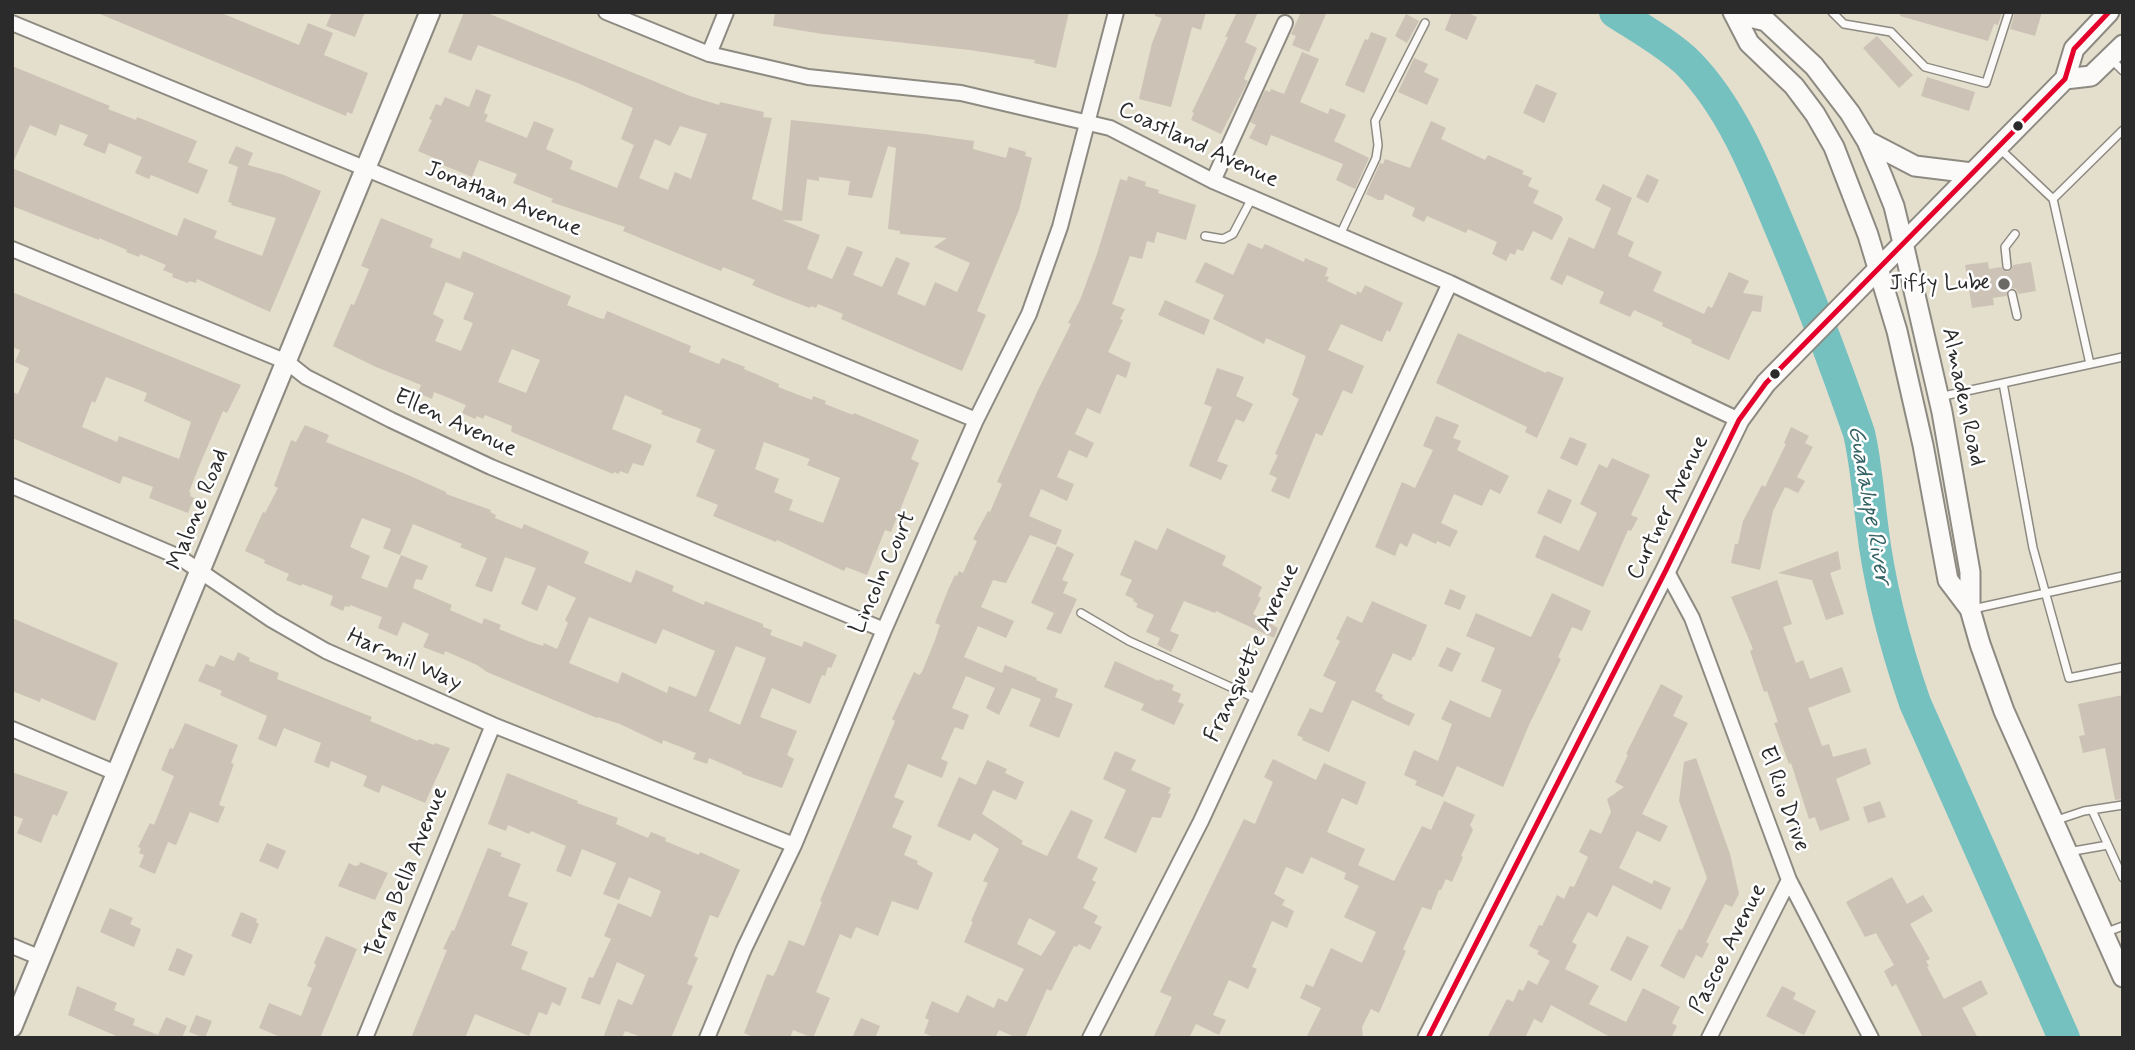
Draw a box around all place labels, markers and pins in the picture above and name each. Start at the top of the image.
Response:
unlabelled marker [2011,119,2025,133]
place label: Jiffy Lube [1889,270,1990,298]
marker: Jiffy Lube [1996,276,2012,292]
unlabelled marker [1768,367,1782,381]

